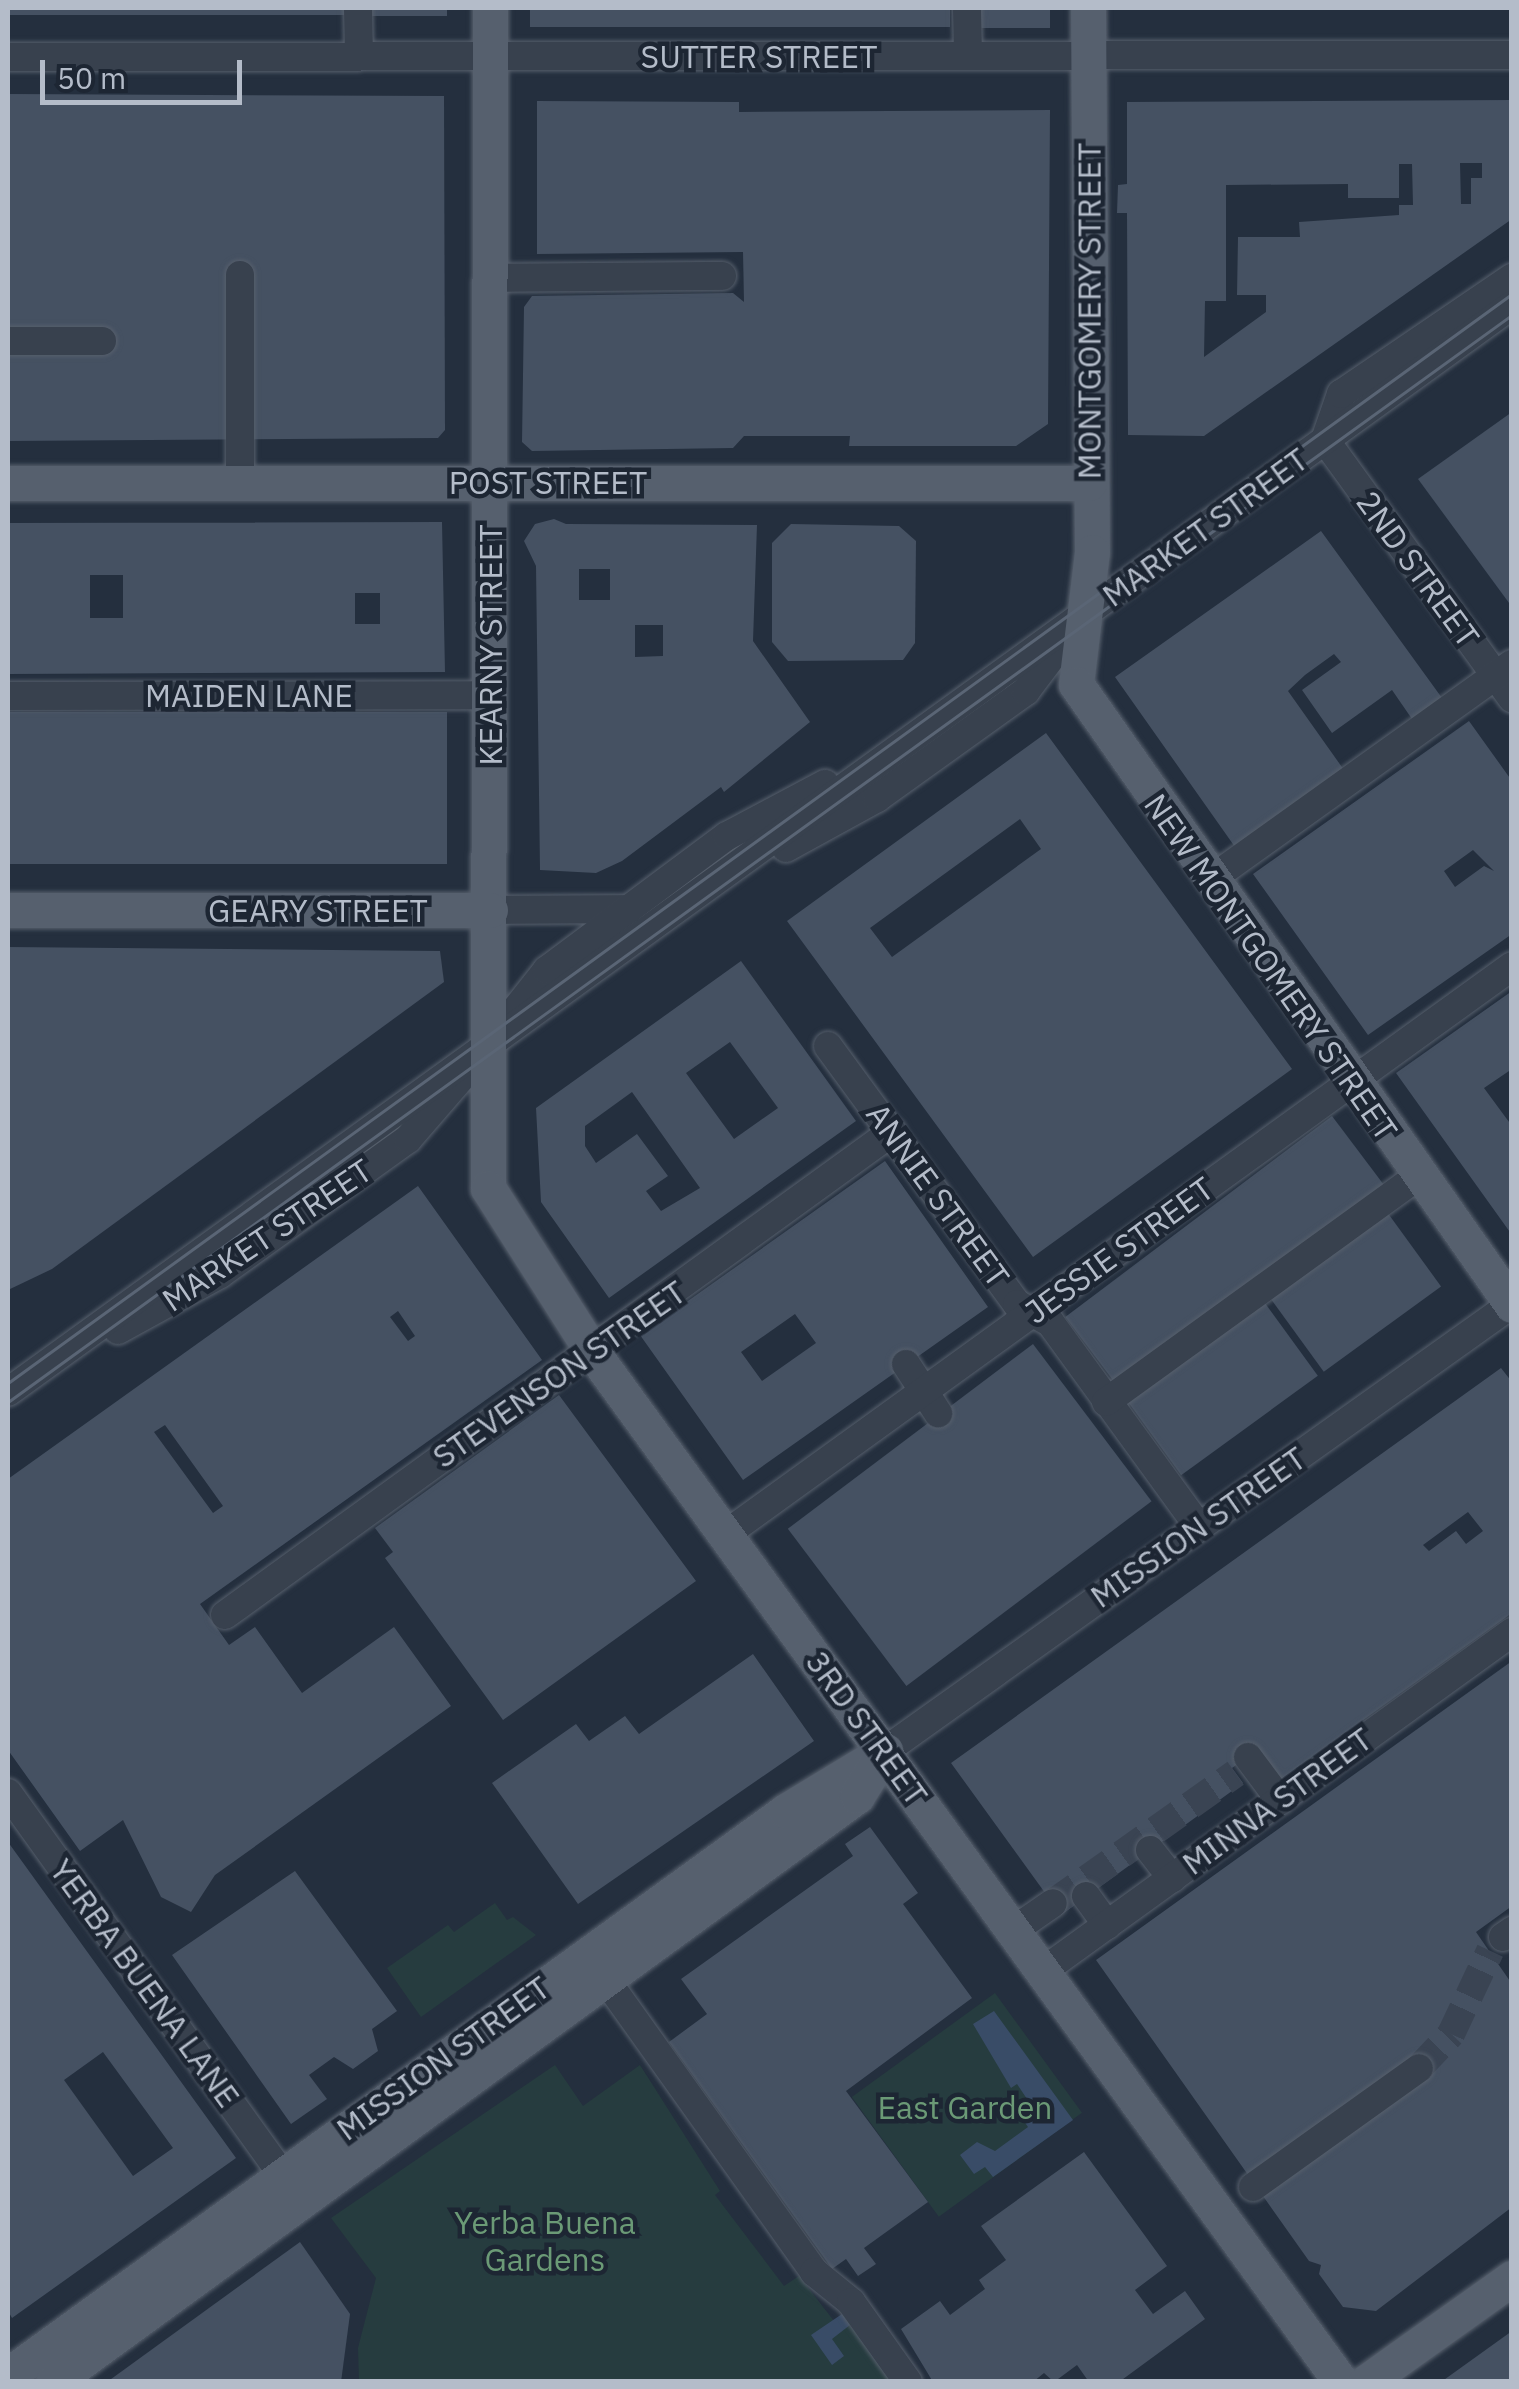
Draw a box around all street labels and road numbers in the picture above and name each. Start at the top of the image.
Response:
street label: SUTTER STREET [641,37,877,75]
street label: MONTGOMERY STREET [1070,143,1108,479]
street label: MARKET STREET [1095,440,1315,614]
street label: POST STREET [449,463,647,501]
street label: 2ND STREET [1349,484,1487,654]
street label: KEARNY STREET [471,524,509,766]
street label: MAIDEN LANE [145,676,353,714]
street label: NEW MONTGOMERY STREET [1136,786,1406,1148]
street label: GEARY STREET [208,891,428,929]
street label: ANNIE STREET [859,1096,1017,1294]
street label: MARKET STREET [155,1151,379,1319]
street label: JESSIE STREET [1017,1169,1221,1331]
street label: STEVENSON STREET [425,1272,693,1476]
street label: MISSION STREET [1083,1438,1313,1616]
street label: 3RD STREET [798,1643,936,1813]
street label: MINNA STREET [1175,1719,1379,1883]
street label: YERBA BUENA LANE [42,1852,248,2114]
street label: MISSION STREET [329,1968,557,2148]

